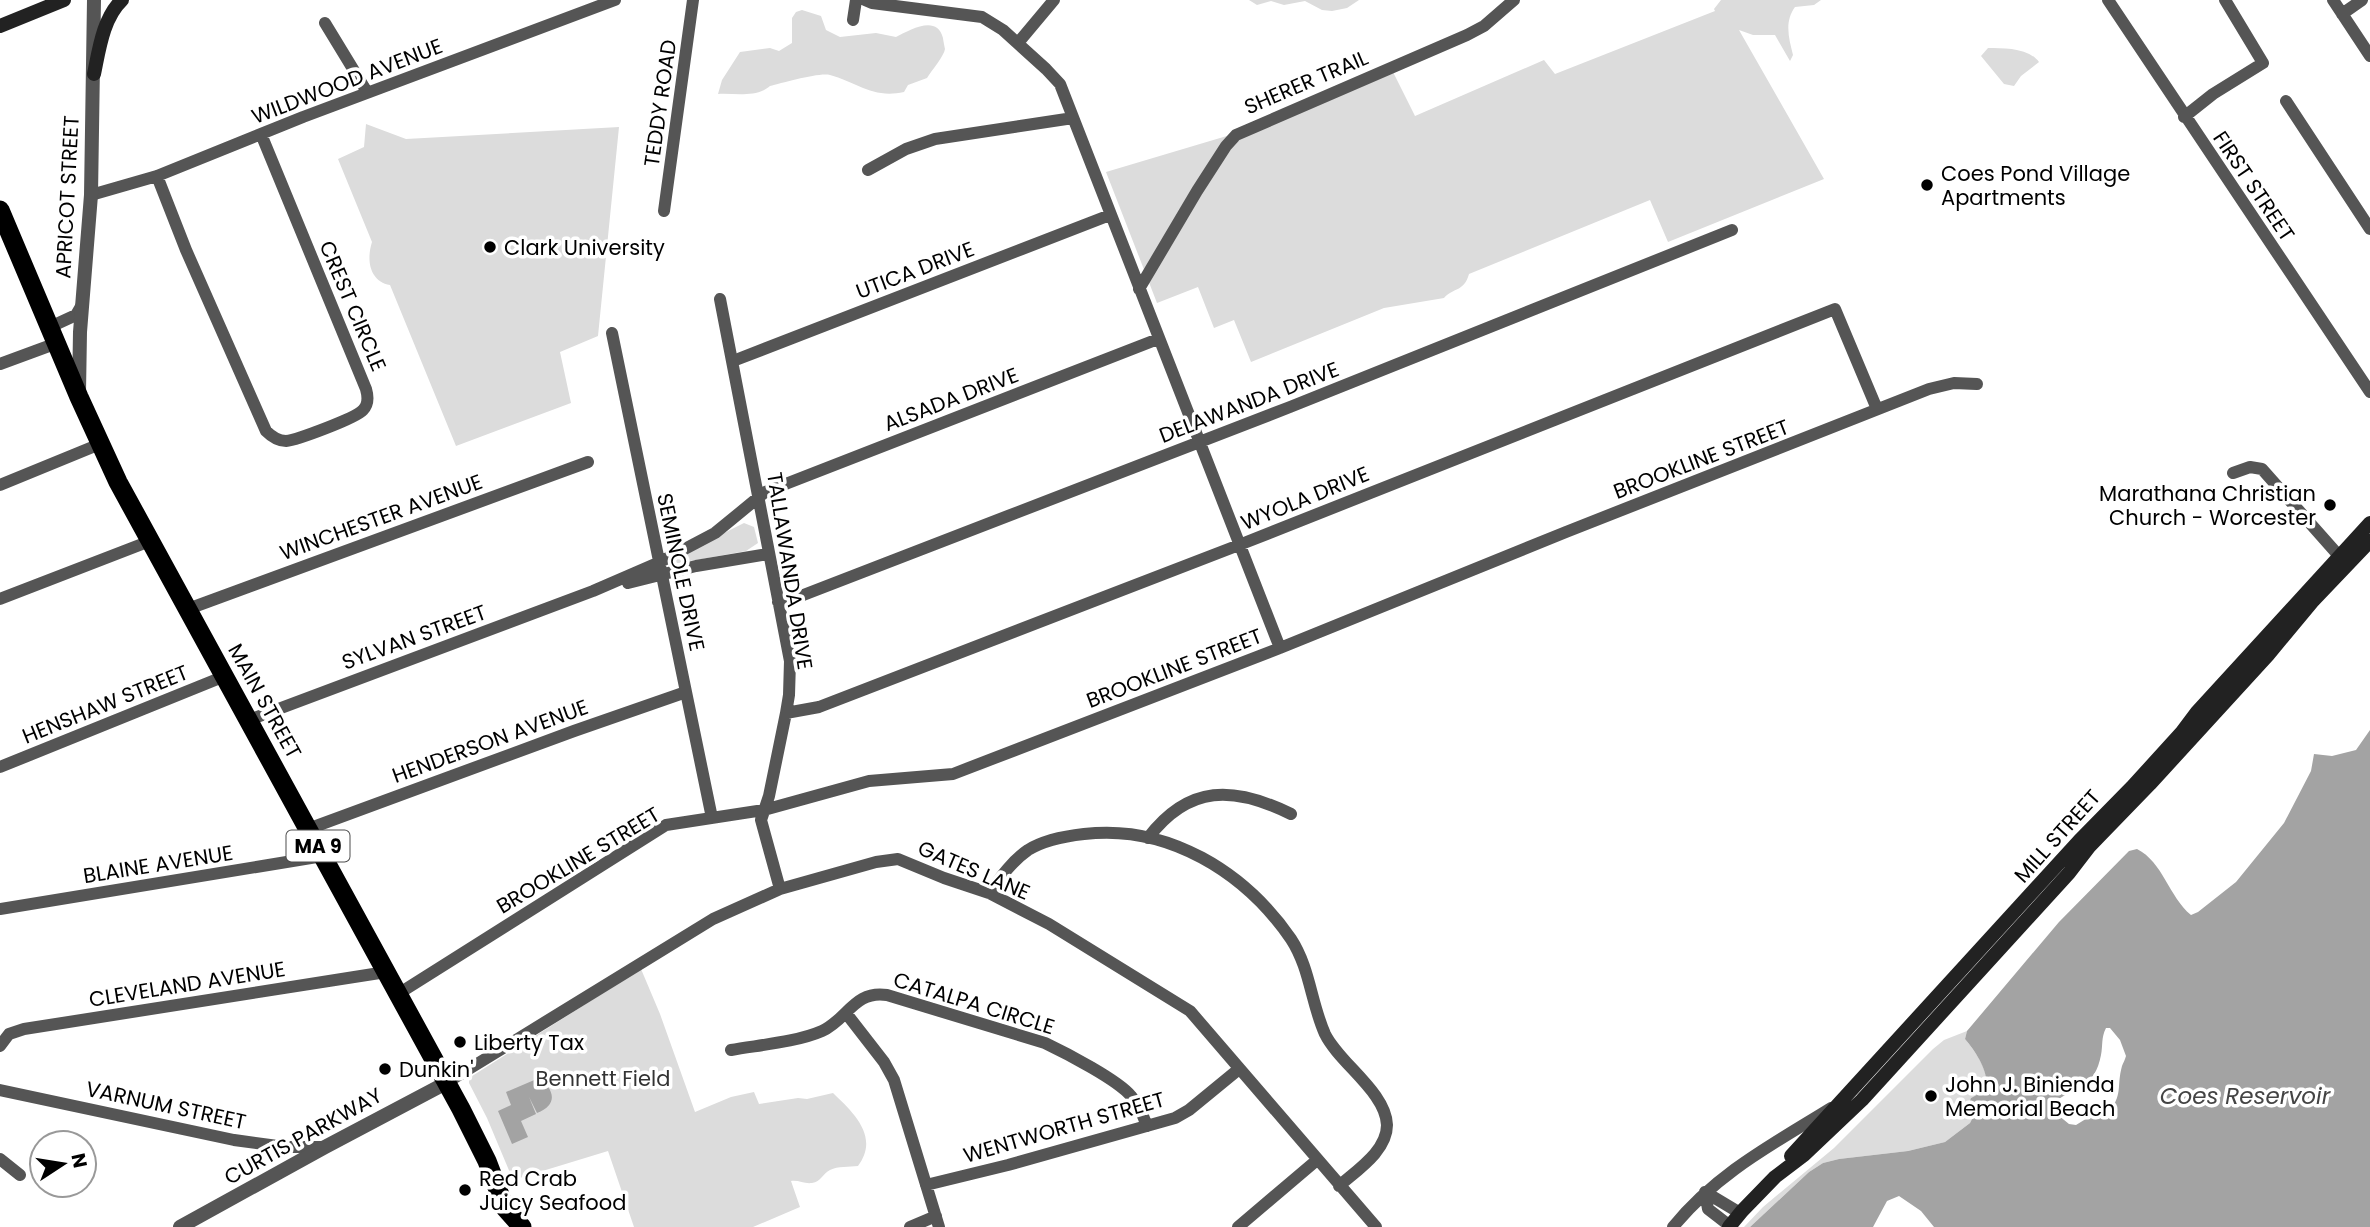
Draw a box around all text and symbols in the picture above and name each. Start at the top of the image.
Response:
street label: WILDWOOD AVENUE [247,31,447,131]
street label: TEDDY ROAD [637,38,683,168]
street label: SHERER TRAIL [1240,43,1372,121]
street label: APRICOT STREET [48,115,86,279]
street label: FIRST STREET [2206,125,2302,247]
place label: Coes Pond Village Apartments [1941,159,2130,212]
marker: Coes Pond Village Apartments [1919,177,1935,193]
place label: Clark University [504,233,665,262]
street label: UTICA DRIVE [852,234,978,306]
street label: CREST CIRCLE [312,236,394,376]
marker: Clark University [482,239,498,255]
street label: DELAWANDA DRIVE [1155,354,1343,450]
street label: ALSADA DRIVE [879,360,1023,438]
street label: BROOKLINE STREET [1609,412,1793,506]
street label: WYOLA DRIVE [1237,459,1373,537]
street label: WINCHESTER AVENUE [276,467,486,567]
street label: TALLAWANDA DRIVE [760,470,820,672]
place label: Marathana Christian Church - Worcester [2099,479,2316,532]
street label: SEMINOLE DRIVE [650,490,712,654]
marker: Marathana Christian Church - Worcester [2322,497,2338,513]
street label: SYLVAN STREET [338,597,490,677]
street label: BROOKLINE STREET [1082,621,1266,715]
street label: MAIN STREET [221,638,309,764]
street label: HENSHAW STREET [18,657,192,751]
street label: HENDERSON AVENUE [388,692,592,790]
street label: MILL STREET [2007,783,2107,889]
street label: BROOKLINE STREET [491,800,665,920]
road number: MA 9 [286,831,350,862]
street label: GATES LANE [913,833,1035,907]
street label: BLAINE AVENUE [81,838,235,890]
street label: CLEVELAND AVENUE [87,954,287,1014]
street label: CATALPA CIRCLE [890,965,1058,1041]
place label: Liberty Tax [474,1028,584,1057]
marker: Liberty Tax [452,1034,468,1050]
place label: Dunkin' [399,1055,474,1084]
marker: Dunkin' [377,1061,393,1077]
park label: Bennett Field [536,1064,670,1093]
place label: John J. Binienda Memorial Beach [1945,1070,2115,1123]
street label: VARNUM STREET [83,1074,249,1136]
water label: Coes Reservoir [2160,1080,2332,1112]
street label: CURTIS PARKWAY [219,1081,387,1191]
street label: WENTWORTH STREET [960,1084,1168,1170]
marker: John J. Binienda Memorial Beach [1923,1088,1939,1104]
north arrow [28,1129,98,1199]
text: N [64,1151,94,1170]
place label: Red Crab Juicy Seafood [479,1164,626,1217]
marker: Red Crab Juicy Seafood [457,1182,473,1198]

